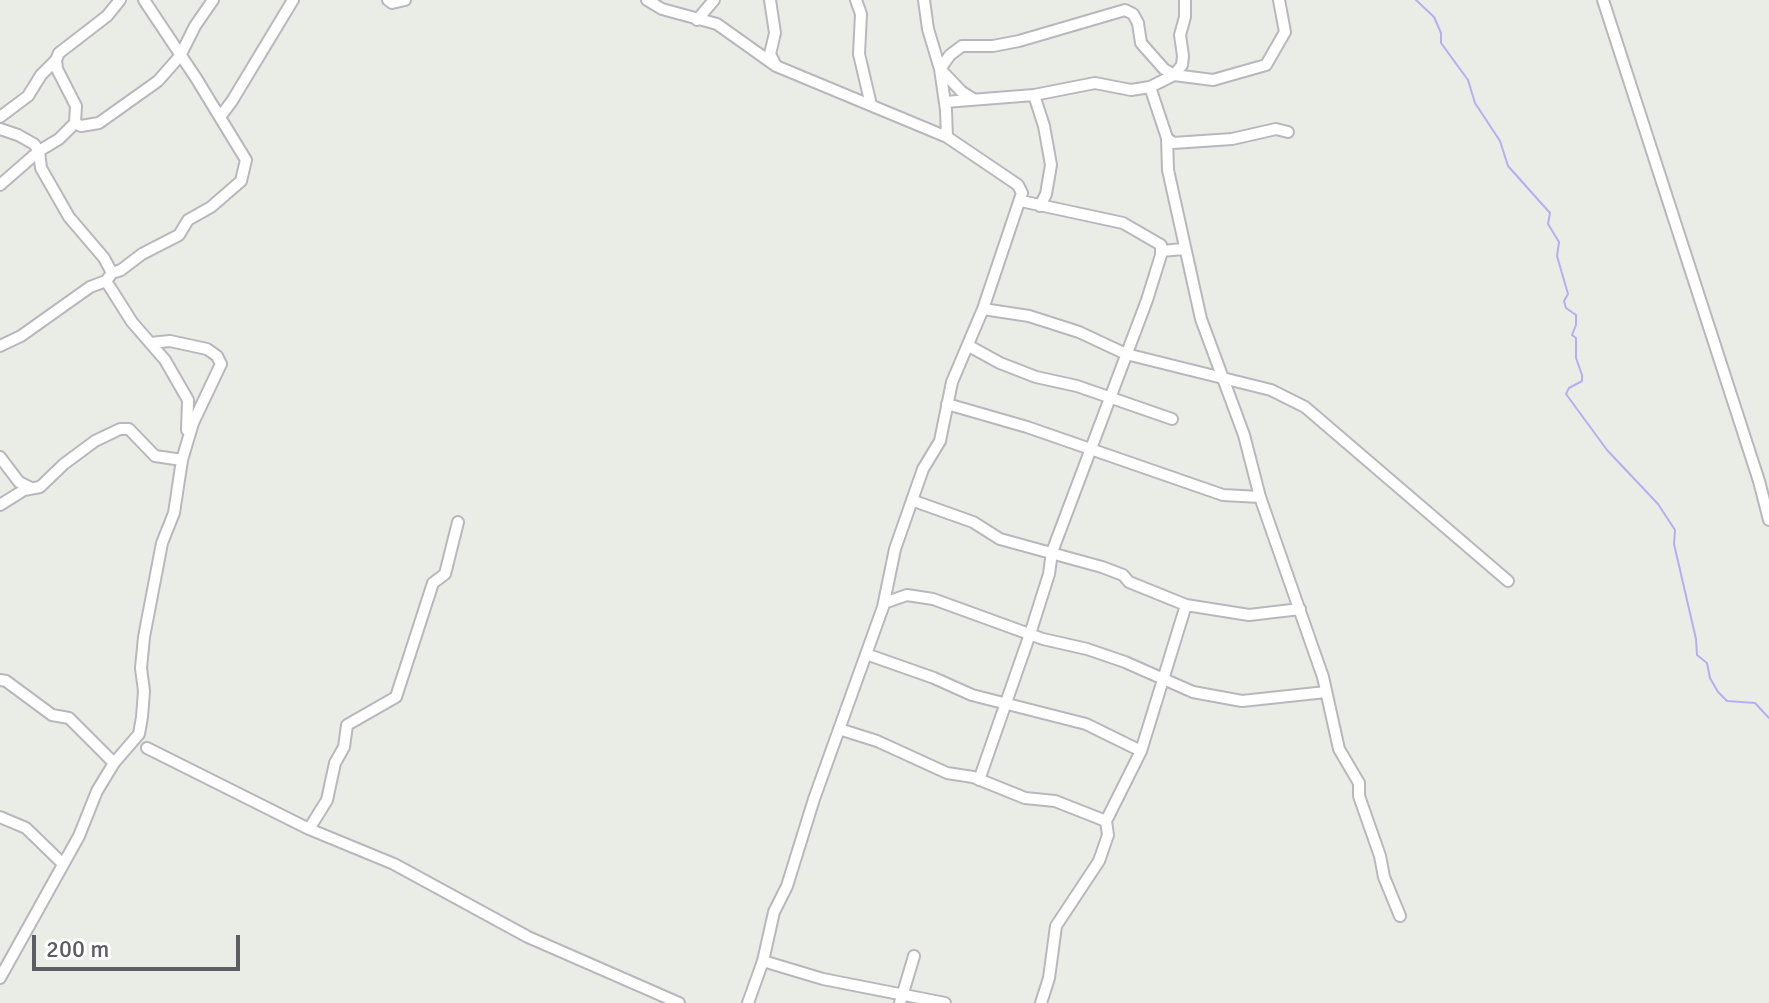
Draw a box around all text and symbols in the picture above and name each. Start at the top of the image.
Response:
scale bar [36,919,244,969]
text: 200 m [46,934,109,964]

